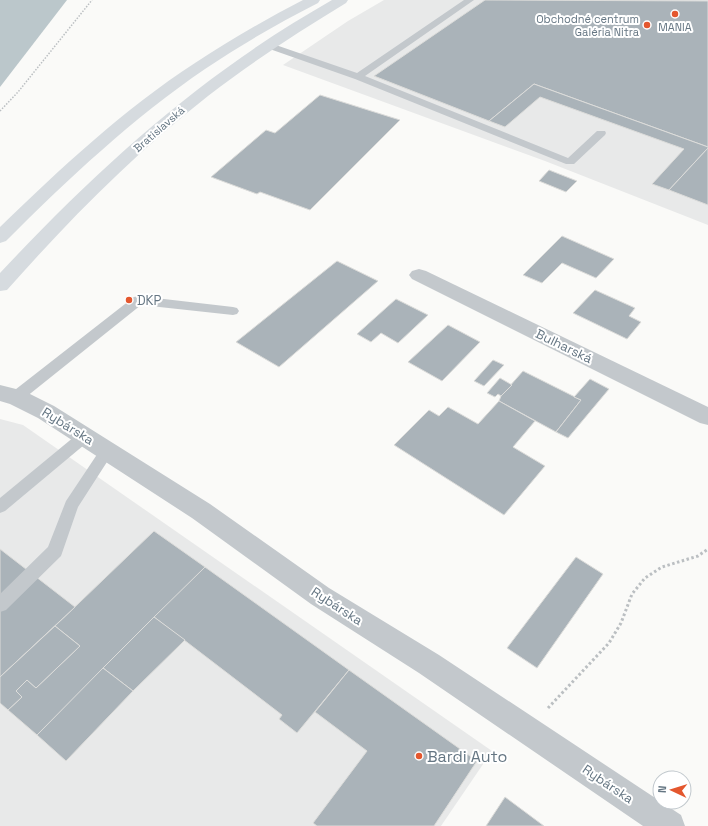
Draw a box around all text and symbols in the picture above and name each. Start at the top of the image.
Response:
marker: MANIA [670,9,680,19]
place label: Obchodné centrum Galéria Nitra [536,12,640,39]
marker: Obchodné centrum Galéria Nitra [642,20,652,30]
place label: MANIA [658,20,692,34]
street label: Bratislavská [131,103,188,155]
place label: DKP [137,292,162,309]
marker: DKP [124,295,134,305]
street label: Bulharská [533,325,596,367]
street label: Rybárska [39,403,98,449]
street label: Rybárska [308,583,366,629]
place label: Bardi Auto [427,746,507,767]
marker: Bardi Auto [414,751,424,761]
street label: Rybárska [579,761,637,808]
north arrow [652,770,692,810]
text: N [655,785,669,793]

